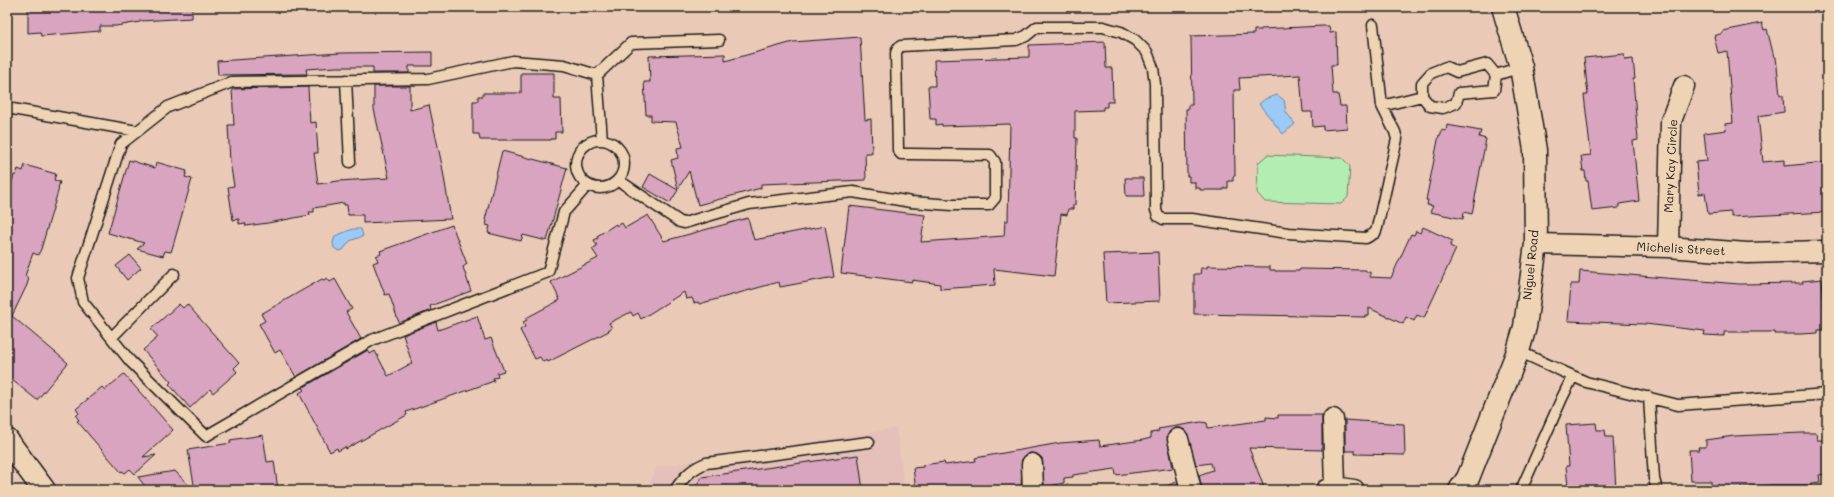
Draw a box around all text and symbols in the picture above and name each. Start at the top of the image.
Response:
street label: Mary Kay Circle [1660,119,1680,213]
street label: Niguel Road [1518,229,1542,301]
street label: Michelis Street [1636,238,1726,258]

